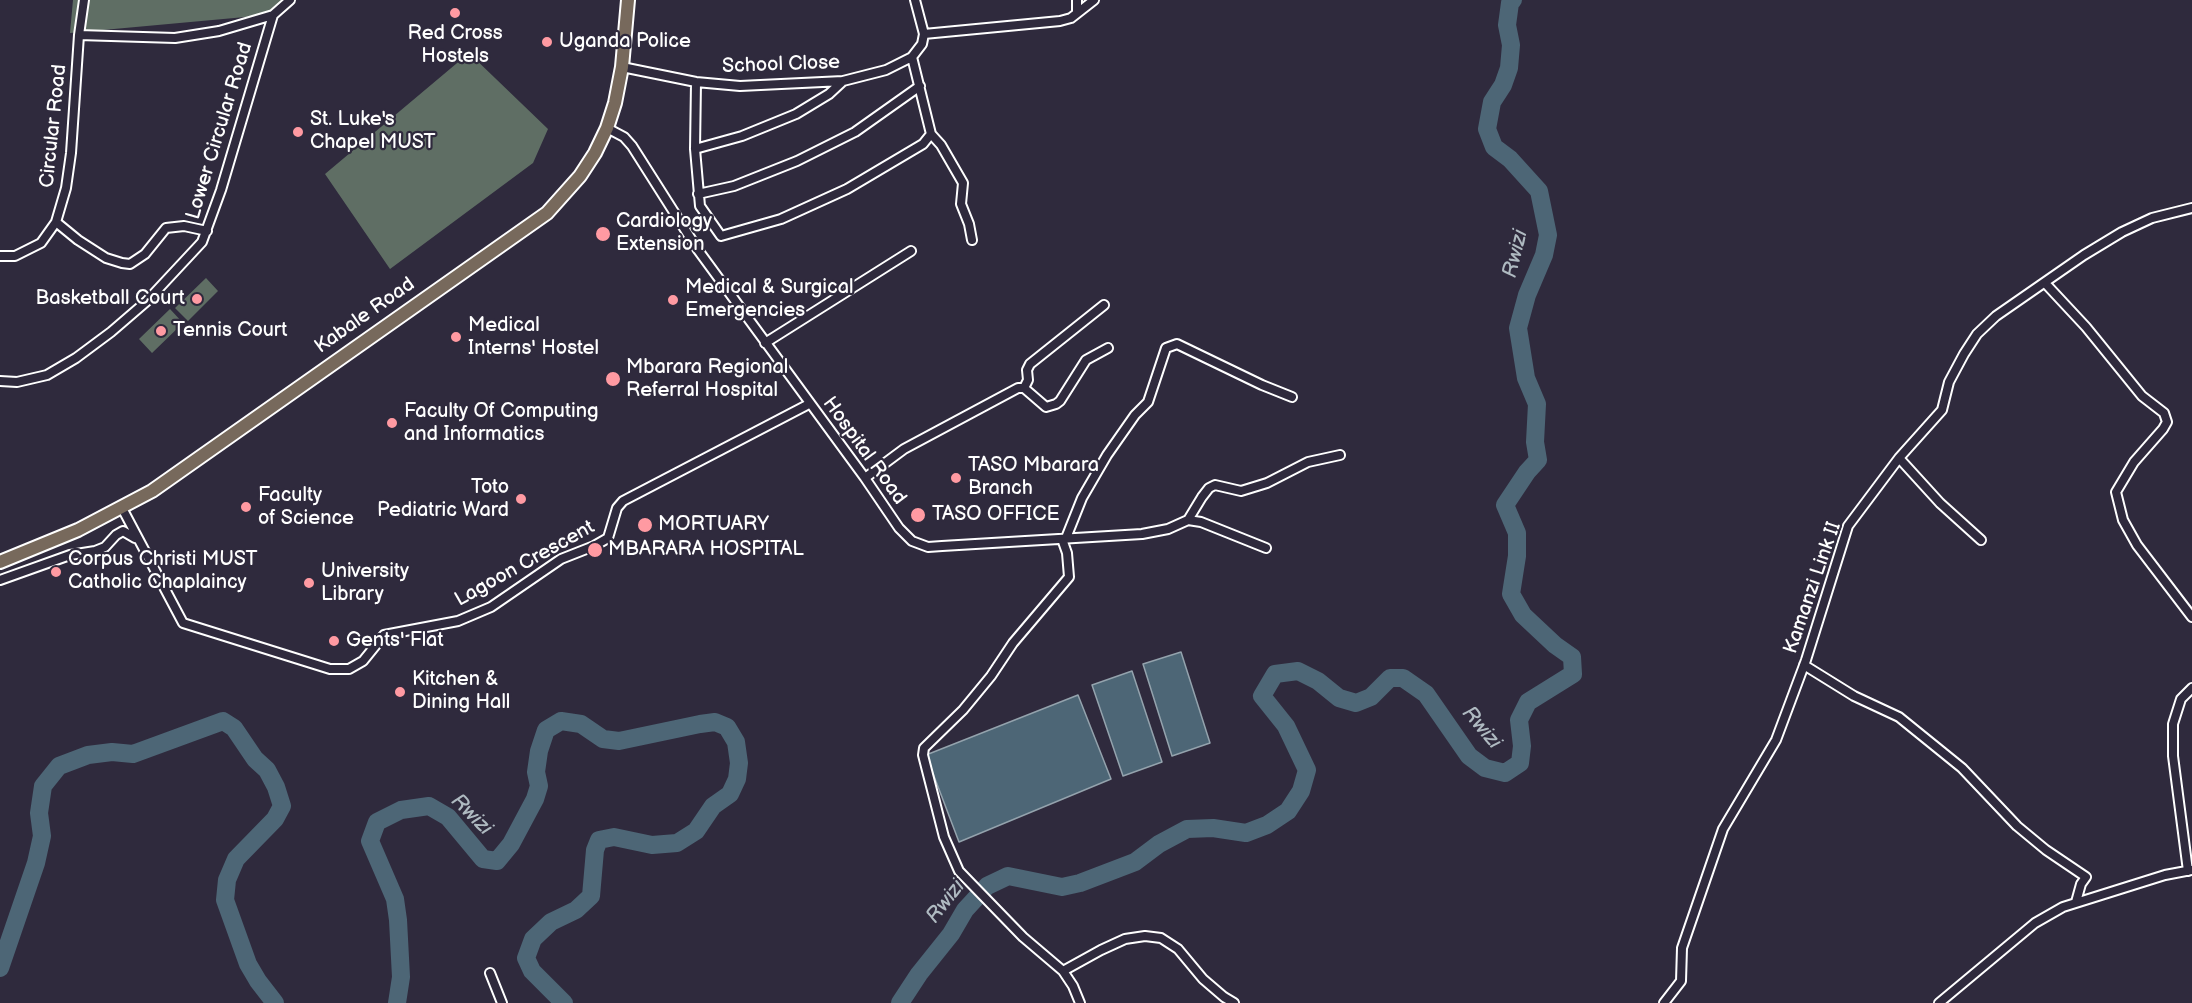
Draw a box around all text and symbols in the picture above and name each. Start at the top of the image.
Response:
marker: Red Cross Hostels [448,6,462,20]
place label: Red Cross Hostels [407,22,503,69]
place label: Uganda Police [559,30,691,54]
marker: Uganda Police [540,35,554,49]
street label: Lower Circular Road [182,40,258,222]
street label: School Close [722,51,840,79]
street label: Circular Road [36,63,72,189]
place label: St. Luke's Chapel MUST [310,108,436,155]
marker: St. Luke's Chapel MUST [291,125,305,139]
place label: Cardiology Extension [616,210,712,257]
marker: Cardiology Extension [594,225,612,243]
water label: Rwizi [1498,228,1534,280]
street label: Kabale Road [310,273,420,359]
place label: Medical & Surgical Emergencies [685,276,853,323]
place label: Basketball Court [36,287,185,311]
marker: Basketball Court [190,292,204,306]
marker: Medical & Surgical Emergencies [666,293,680,307]
place label: Medical Interns' Hostel [468,314,599,361]
place label: Tennis Court [173,319,287,343]
marker: Tennis Court [154,324,168,338]
marker: Medical Interns' Hostel [449,330,463,344]
place label: Mbarara Regional Referral Hospital [626,356,788,403]
marker: Mbarara Regional Referral Hospital [604,370,622,388]
street label: Hospital Road [817,392,911,510]
place label: Faculty Of Computing and Informatics [404,400,599,447]
marker: Faculty Of Computing and Informatics [385,416,399,430]
place label: TASO Mbarara Branch [968,454,1099,501]
marker: TASO Mbarara Branch [949,471,963,485]
place label: Toto Pediatric Ward [377,476,509,523]
place label: Faculty of Science [258,484,354,531]
marker: Toto Pediatric Ward [514,492,528,506]
marker: Faculty of Science [239,500,253,514]
place label: TASO OFFICE [932,503,1060,527]
marker: TASO OFFICE [909,506,927,524]
place label: MORTUARY [658,513,769,537]
street label: Lagoon Crescent [451,516,599,612]
marker: MORTUARY [636,516,654,534]
street label: Kamanzi Link II [1779,519,1847,657]
place label: MBARARA HOSPITAL [608,538,804,562]
marker: MBARARA HOSPITAL [586,541,604,559]
place label: Corpus Christi MUST Catholic Chaplaincy [68,548,258,595]
place label: University Library [321,560,409,607]
marker: Corpus Christi MUST Catholic Chaplaincy [49,565,63,579]
marker: University Library [302,576,316,590]
place label: Gents' Flat [346,629,444,653]
marker: Gents' Flat [327,634,341,648]
place label: Kitchen & Dining Hall [412,668,510,715]
marker: Kitchen & Dining Hall [393,685,407,699]
water label: Rwizi [1456,701,1506,755]
water label: Rwizi [445,789,497,841]
water label: Rwizi [921,875,971,929]

